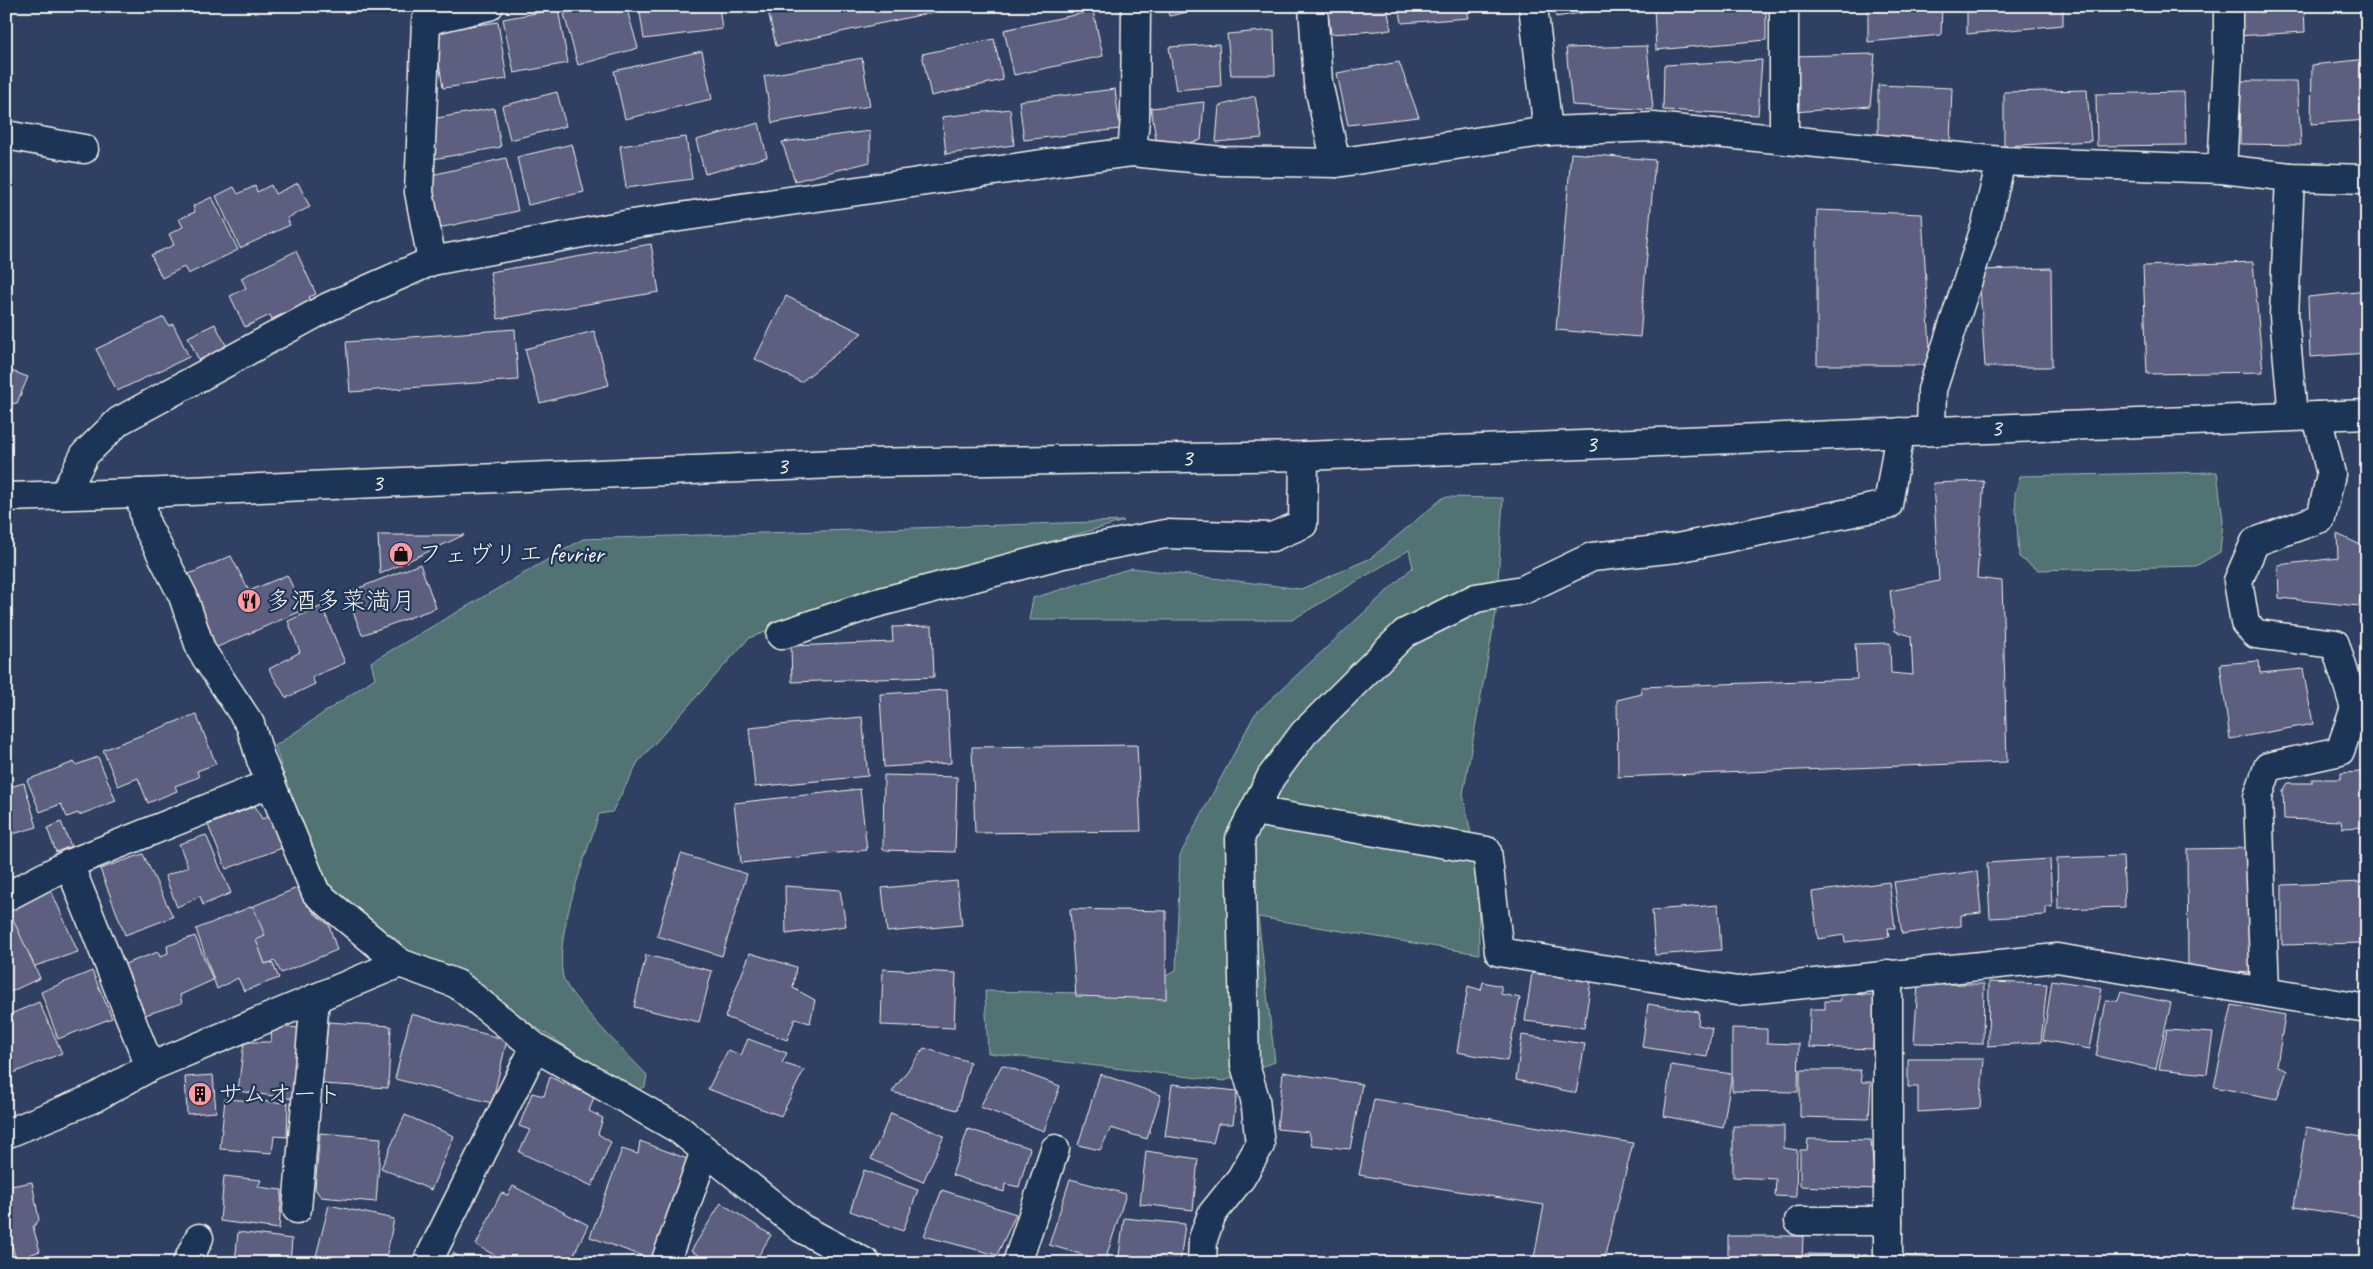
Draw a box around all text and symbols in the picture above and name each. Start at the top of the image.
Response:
street label: 3 [1990,412,2004,444]
street label: 3 [1585,428,1599,460]
street label: 3 [1181,442,1195,474]
street label: 3 [776,450,790,482]
street label: 3 [371,467,385,499]
place label: フェヴリエ fevrier [418,538,607,570]
shop icon: フェヴリエ fevrier [388,541,414,567]
place label: 多酒多菜満月 [266,585,416,617]
restaurant icon: 多酒多菜満月 [236,588,262,614]
place label: サムオート [218,1078,342,1110]
building icon: サムオート [187,1081,213,1107]

